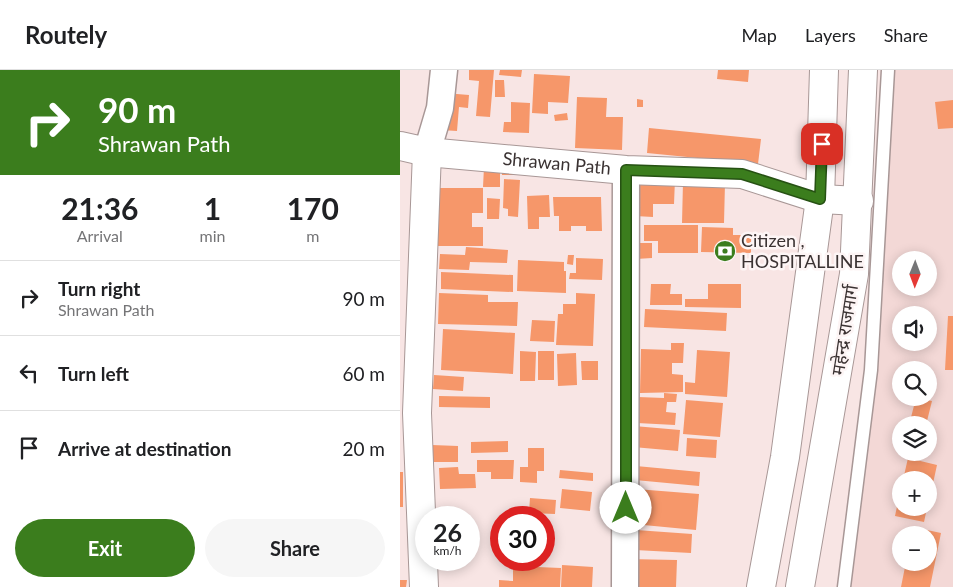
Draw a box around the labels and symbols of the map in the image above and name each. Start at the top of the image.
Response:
pin [801,123,843,165]
street label: Shrawan Path [502,147,612,179]
place label: Citizen , HOSPITALLINE [741,229,864,272]
bank icon: Citizen , HOSPITALLINE [713,239,737,263]
north arrow [892,251,938,296]
street label: महेन्द्र राजमार्ग [826,282,862,377]
position arrow [599,481,651,533]
speed limit sign: 30 [490,506,555,571]

